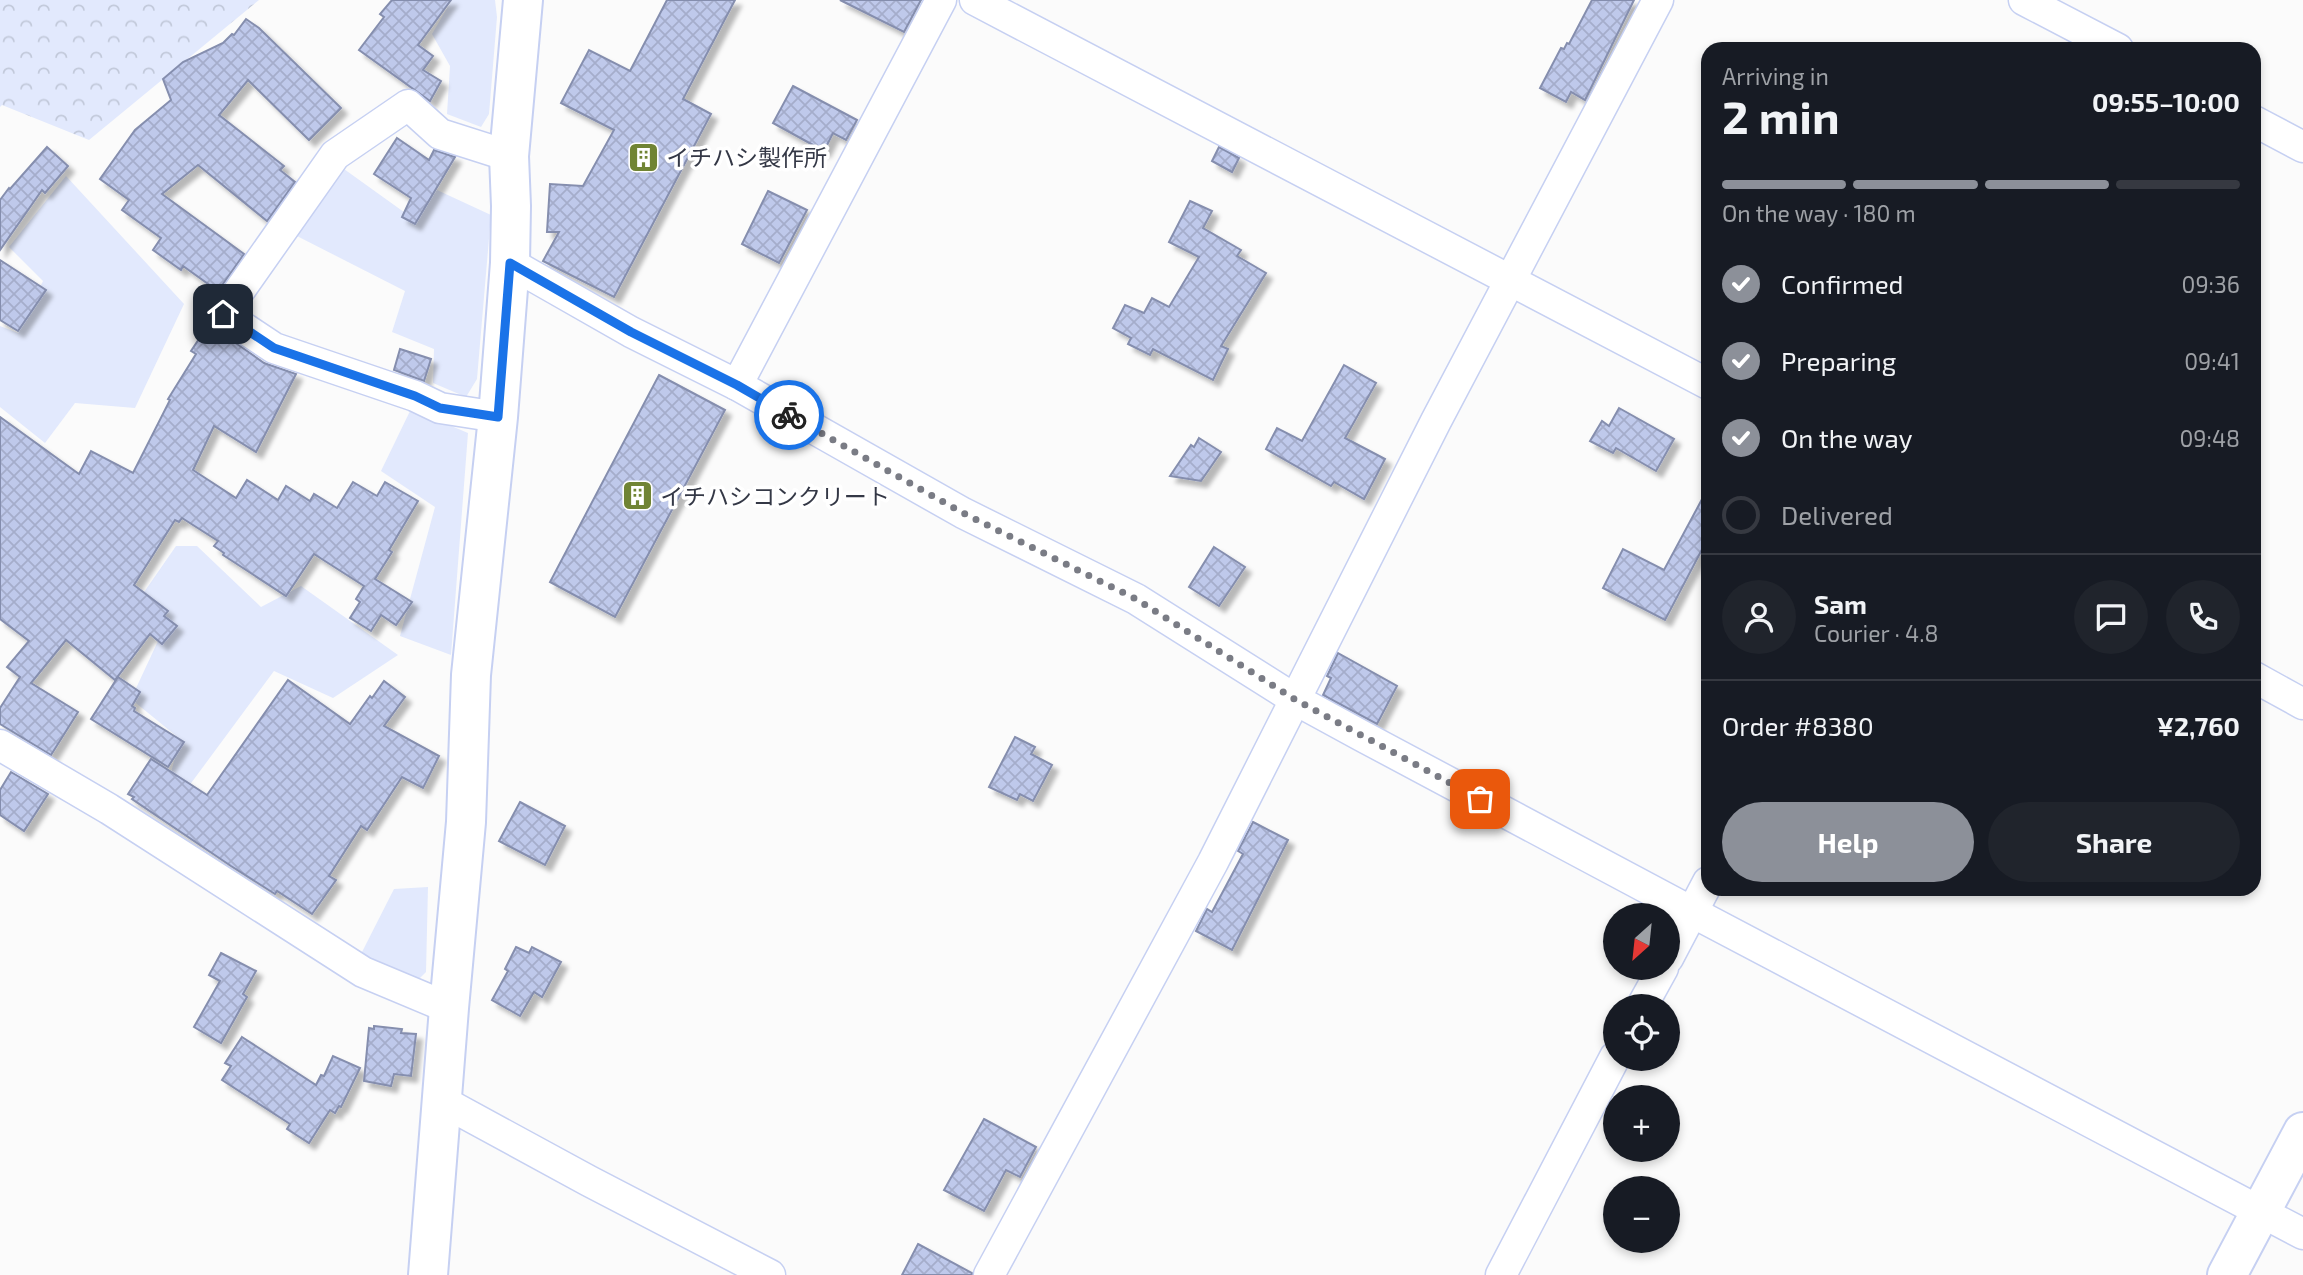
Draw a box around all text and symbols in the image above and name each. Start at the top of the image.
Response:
text: Arriving in [1722,62,1829,90]
text: 09:55–10:00 [2092,86,2240,117]
text: 2 min [1722,88,1840,143]
building icon: イチハシ製作所 [626,140,660,174]
place label: イチハシ製作所 [666,143,827,171]
text: On the way · 180 m [1722,199,1916,227]
icon: check [1722,265,1760,303]
text: Confirmed [1781,268,1904,299]
text: 09:36 [2182,270,2240,298]
pin [193,284,253,344]
icon: home [204,295,242,333]
icon: check [1722,342,1760,380]
text: Preparing [1781,345,1896,376]
text: 09:41 [2184,347,2240,375]
courier [754,380,824,450]
icon: bike [770,396,808,434]
icon: check [1722,419,1760,457]
text: On the way [1781,422,1912,453]
text: 09:48 [2179,424,2240,452]
building icon: イチハシコンクリート [620,479,654,513]
place label: イチハシコンクリート [660,482,890,510]
text: Delivered [1781,499,1893,530]
button: person [1722,580,1796,654]
button: chat [2074,580,2148,654]
button: phone [2166,580,2240,654]
text: Sam [1814,588,1867,619]
text: Courier · 4.8 [1814,619,1938,647]
text: Order #8380 [1722,710,1874,741]
text: ¥2,760 [2157,710,2240,741]
pin [1450,769,1510,829]
icon: bag [1461,780,1499,818]
button: Help [1722,802,1974,882]
button: Share [1988,802,2240,882]
north arrow [1603,903,1680,980]
map controls [1603,903,1680,1253]
button: locate [1603,994,1680,1071]
button: + [1603,1085,1680,1162]
button: − [1603,1176,1680,1253]

